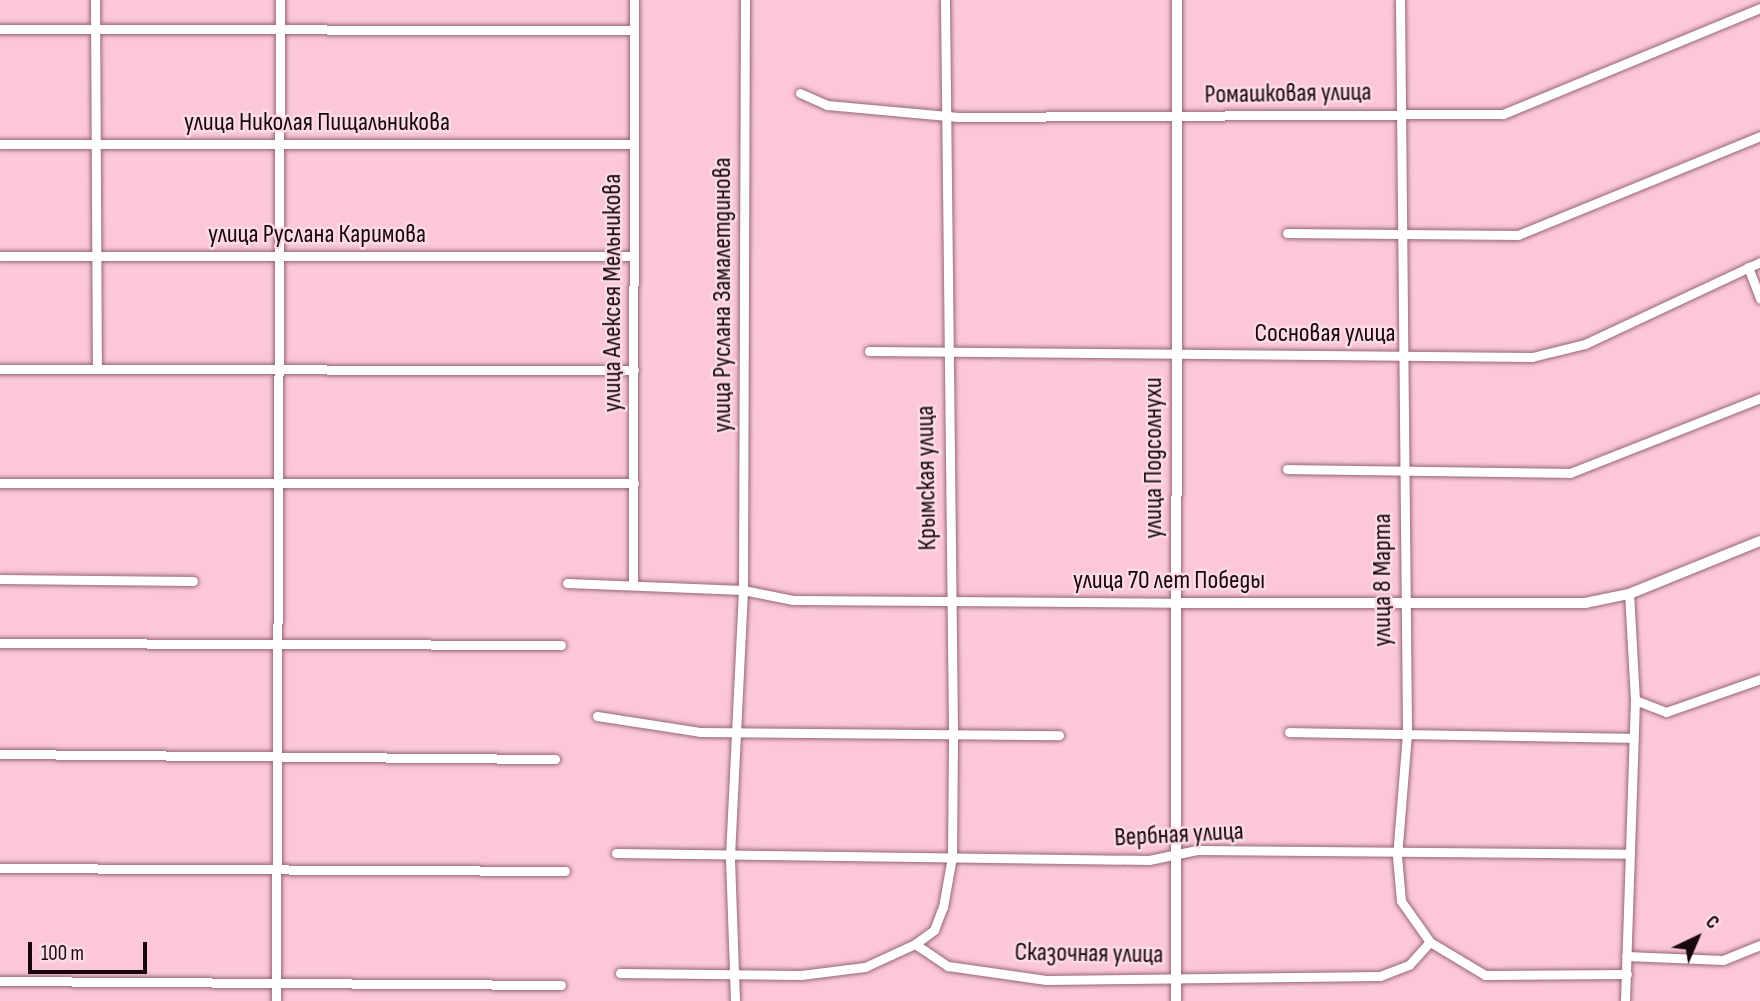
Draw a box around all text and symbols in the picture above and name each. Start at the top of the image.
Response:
street label: Ромашковая улица [1204,77,1372,111]
street label: улица Николая Пищальникова [184,107,450,139]
street label: улица Руслана Замалетдинова [707,157,739,433]
street label: улица Алексея Мельникова [597,174,629,412]
street label: улица Руслана Каримова [208,219,426,251]
street label: Сосновая улица [1255,318,1395,350]
street label: улица Подсолнухи [1138,377,1170,539]
street label: Крымская улица [910,405,944,551]
street label: улица 8 Марта [1367,513,1399,647]
street label: улица 70 лет Победы [1073,565,1265,597]
street label: Вербная улица [1114,816,1244,854]
north arrow [1662,903,1732,973]
text: С [1700,911,1723,934]
scale bar [32,928,150,972]
street label: Сказочная улица [1014,937,1164,971]
text: 100 m [41,941,84,966]

